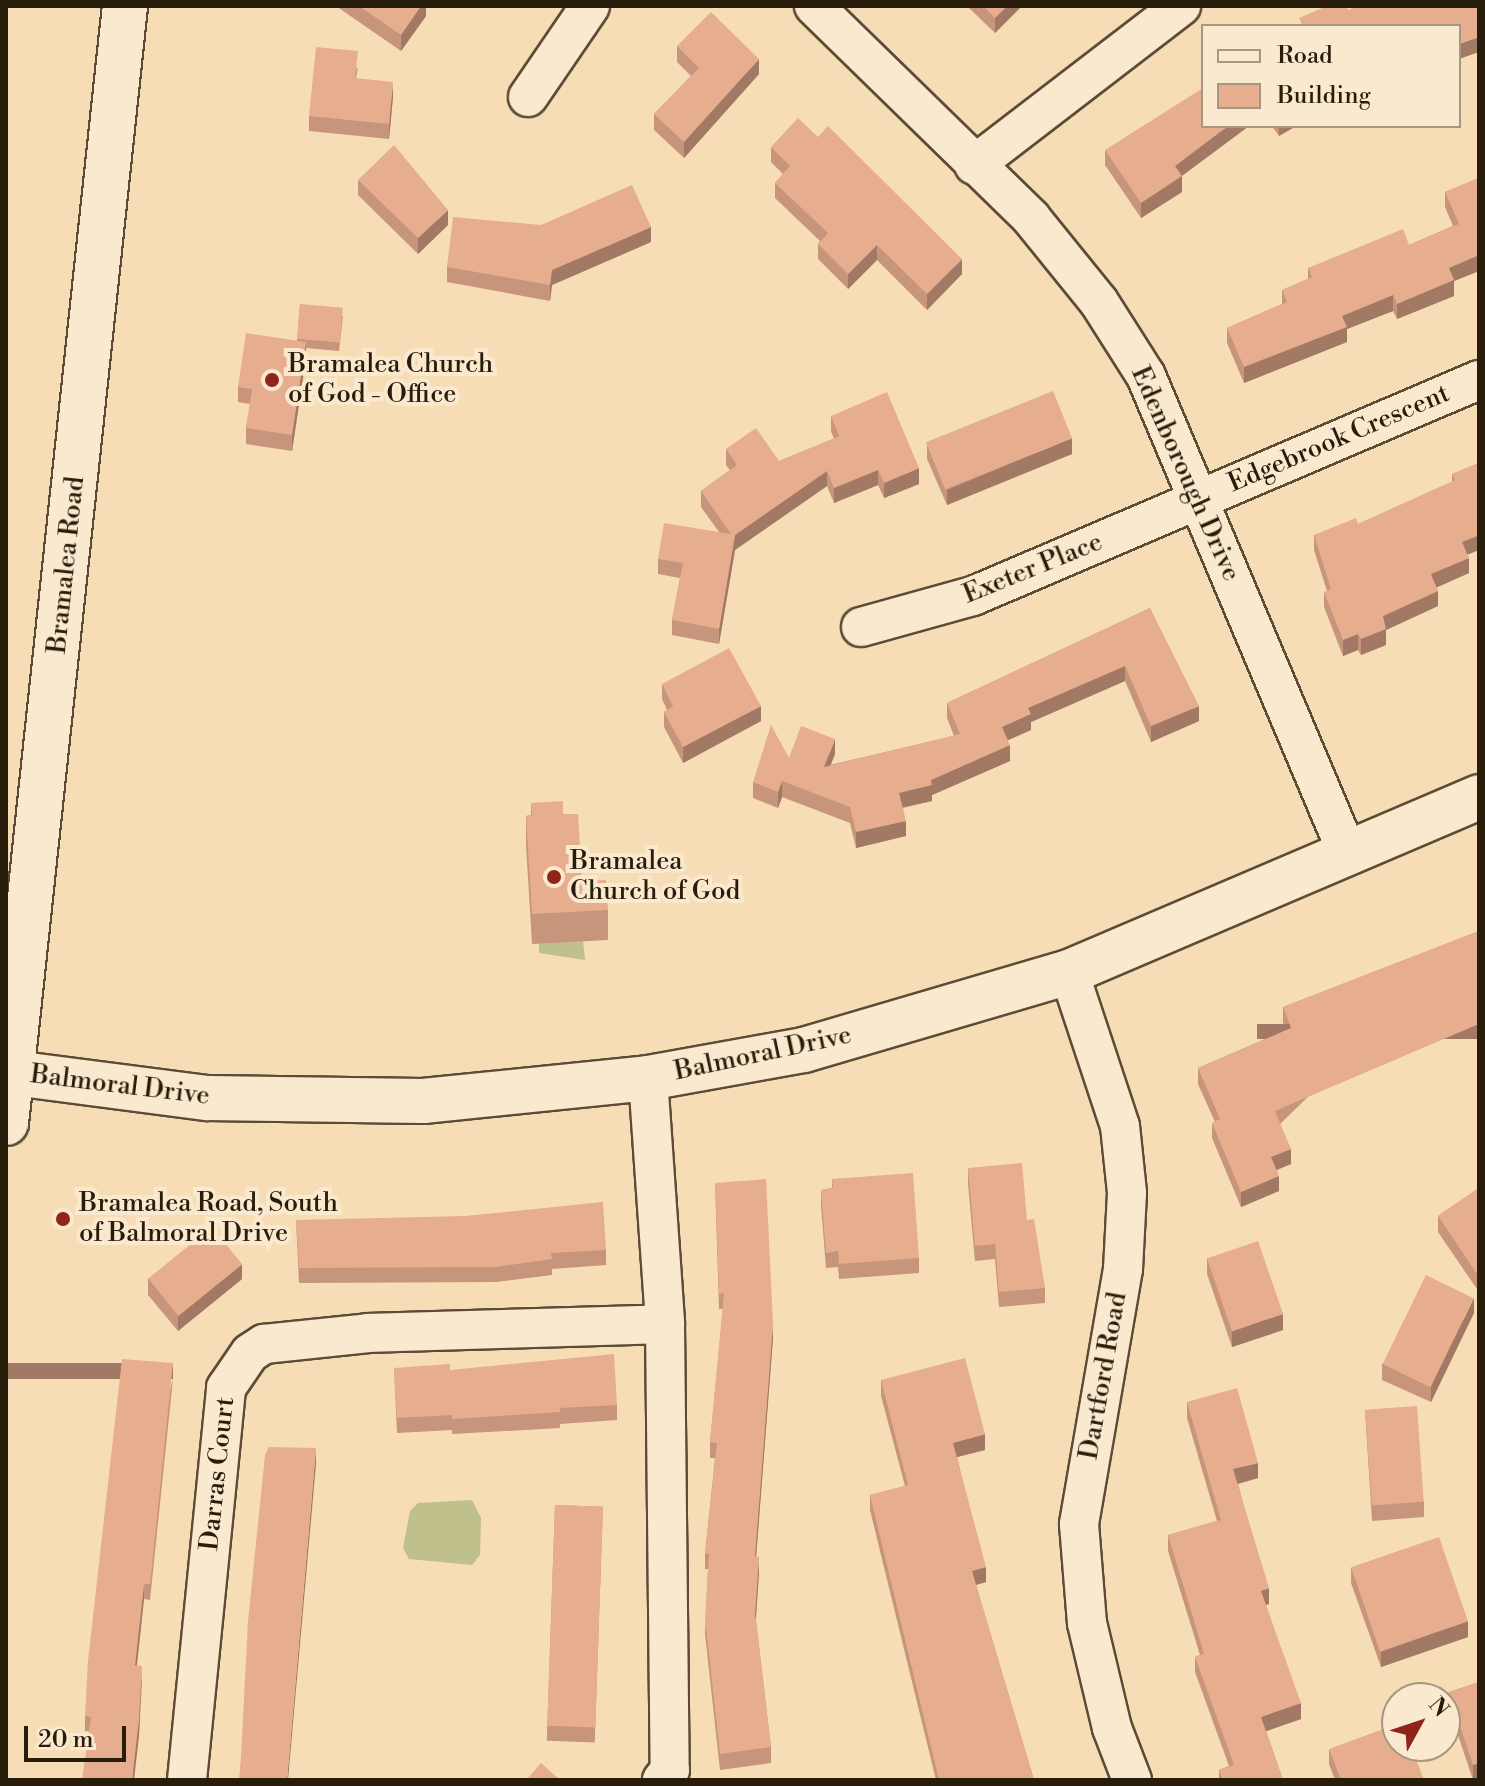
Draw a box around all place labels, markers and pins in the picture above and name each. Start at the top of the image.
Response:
place label: Bramalea Church of God - Office [288,349,493,410]
marker: Bramalea Church of God - Office [263,371,281,389]
place label: Bramalea Church of God [570,846,740,908]
marker: Bramalea Church of God [545,868,563,886]
place label: Bramalea Road, South of Balmoral Drive [79,1188,338,1250]
marker: Bramalea Road, South of Balmoral Drive [54,1210,72,1228]

